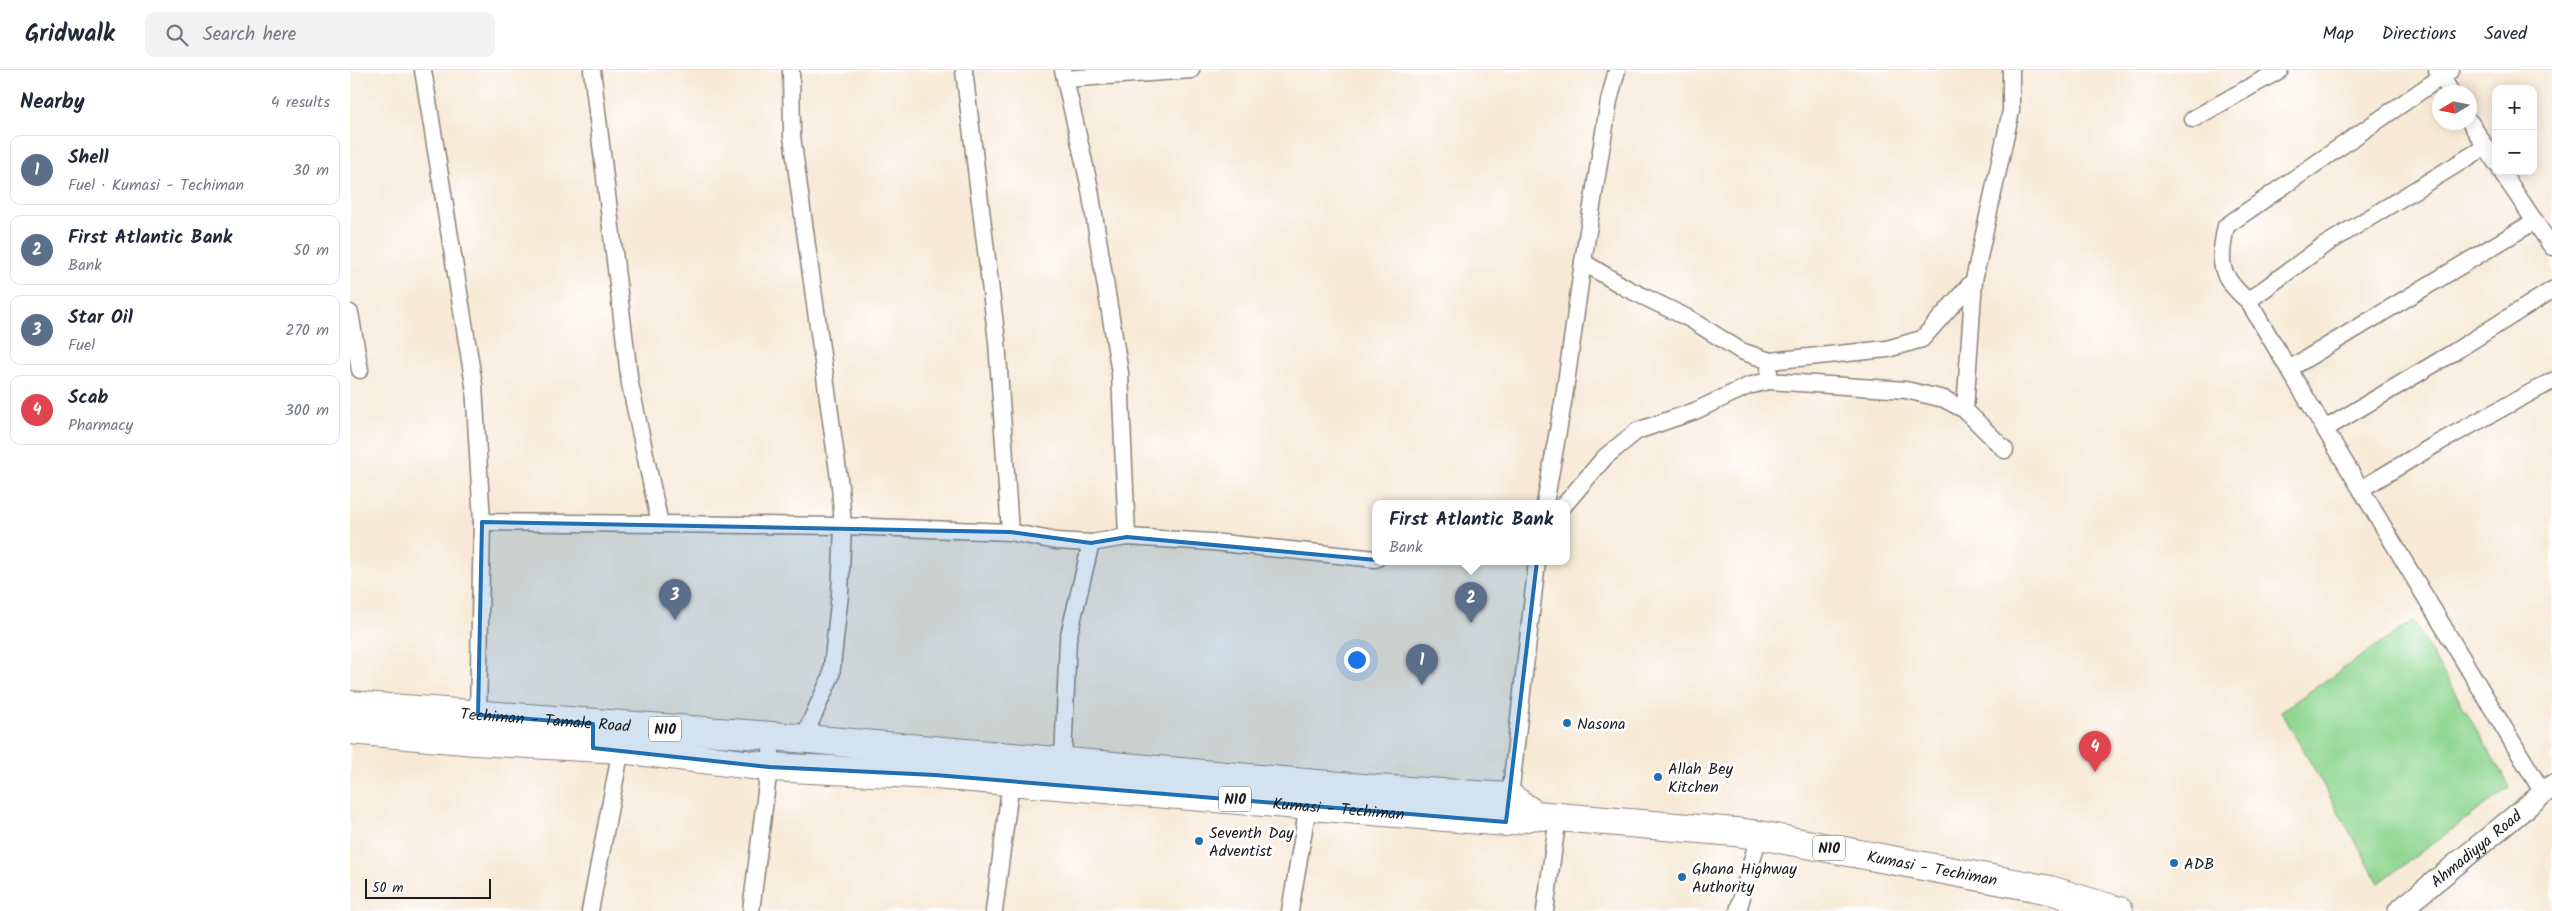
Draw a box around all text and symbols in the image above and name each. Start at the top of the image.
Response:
search box [145,12,495,57]
text: Gridwalk [25,15,115,54]
text: Search here [203,20,296,50]
text: Map [2322,20,2354,49]
text: Directions [2382,20,2456,49]
text: Saved [2484,20,2527,49]
icon: search [163,21,191,49]
north arrow [2432,85,2477,130]
map controls [2492,85,2537,175]
button: + [2492,85,2537,130]
text: Nearby [20,86,85,119]
text: 4 results [271,90,330,115]
button: − [2492,130,2537,175]
text: Shell [68,143,109,173]
text: 1 [35,158,39,183]
text: 30 m [293,158,329,183]
text: Fuel · Kumasi - Techiman [68,173,244,198]
text: First Atlantic Bank [68,223,232,253]
text: 2 [32,238,42,263]
text: 50 m [293,238,329,263]
text: Bank [68,253,102,278]
text: Star Oil [68,303,133,333]
text: 3 [33,318,41,343]
text: 270 m [285,318,329,343]
text: Fuel [68,333,95,358]
text: Scab [68,383,108,413]
text: 4 [33,398,41,423]
text: 300 m [285,398,329,423]
text: Pharmacy [68,413,133,438]
popup [1372,500,1570,565]
text: First Atlantic Bank [1389,505,1553,535]
text: Bank [1389,535,1423,560]
pin: 3 [659,579,691,620]
pin: 2 [1455,582,1487,623]
pin: 1 [1406,644,1438,685]
your location [1344,647,1370,673]
street label: Techiman - Tamale Road [460,702,632,740]
place label: Nasona [1577,712,1625,737]
road number: N10 [649,716,681,742]
marker: Nasona [1561,717,1573,729]
pin: 4 [2079,731,2111,772]
place label: Allah Bey Kitchen [1668,757,1733,800]
marker: Allah Bey Kitchen [1652,771,1664,783]
road number: N10 [1219,786,1251,812]
street label: Kumasi - Techiman [1272,792,1406,828]
street label: Ahmadiyya Road [2426,804,2528,894]
place label: Seventh Day Adventist [1209,821,1294,864]
marker: Seventh Day Adventist [1193,835,1205,847]
road number: N10 [1813,836,1845,860]
street label: Kumasi - Techiman [1865,845,1999,894]
place label: ADB [2184,852,2214,877]
place label: Ghana Highway Authority [1692,857,1797,900]
marker: ADB [2168,857,2180,869]
marker: Ghana Highway Authority [1676,871,1688,883]
scale bar [365,876,491,899]
text: 50 m [372,877,403,899]

